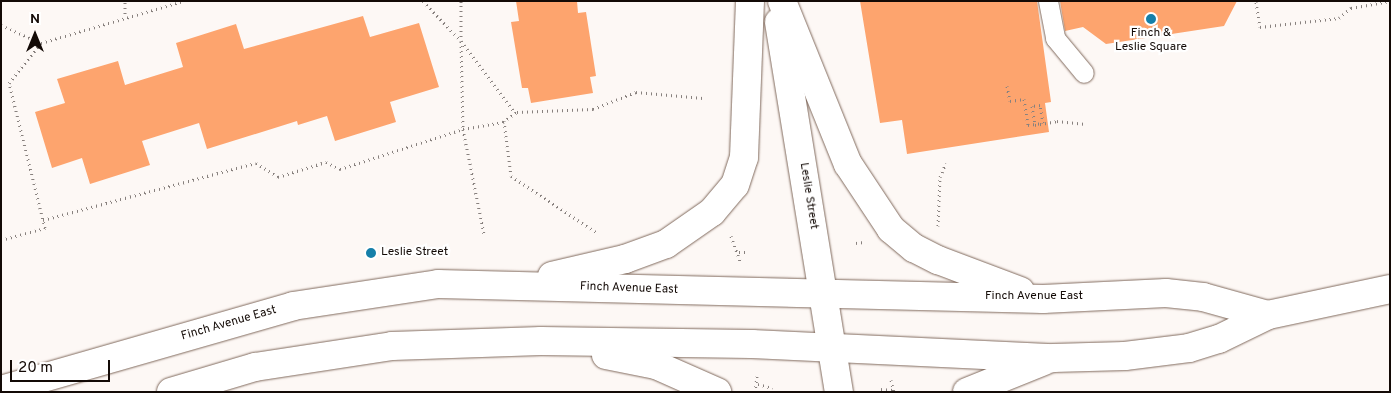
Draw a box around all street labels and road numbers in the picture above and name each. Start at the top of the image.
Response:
street label: Leslie Street [796,162,820,230]
street label: Finch Avenue East [579,280,679,298]
street label: Finch Avenue East [985,290,1083,304]
street label: Finch Avenue East [180,303,278,345]

